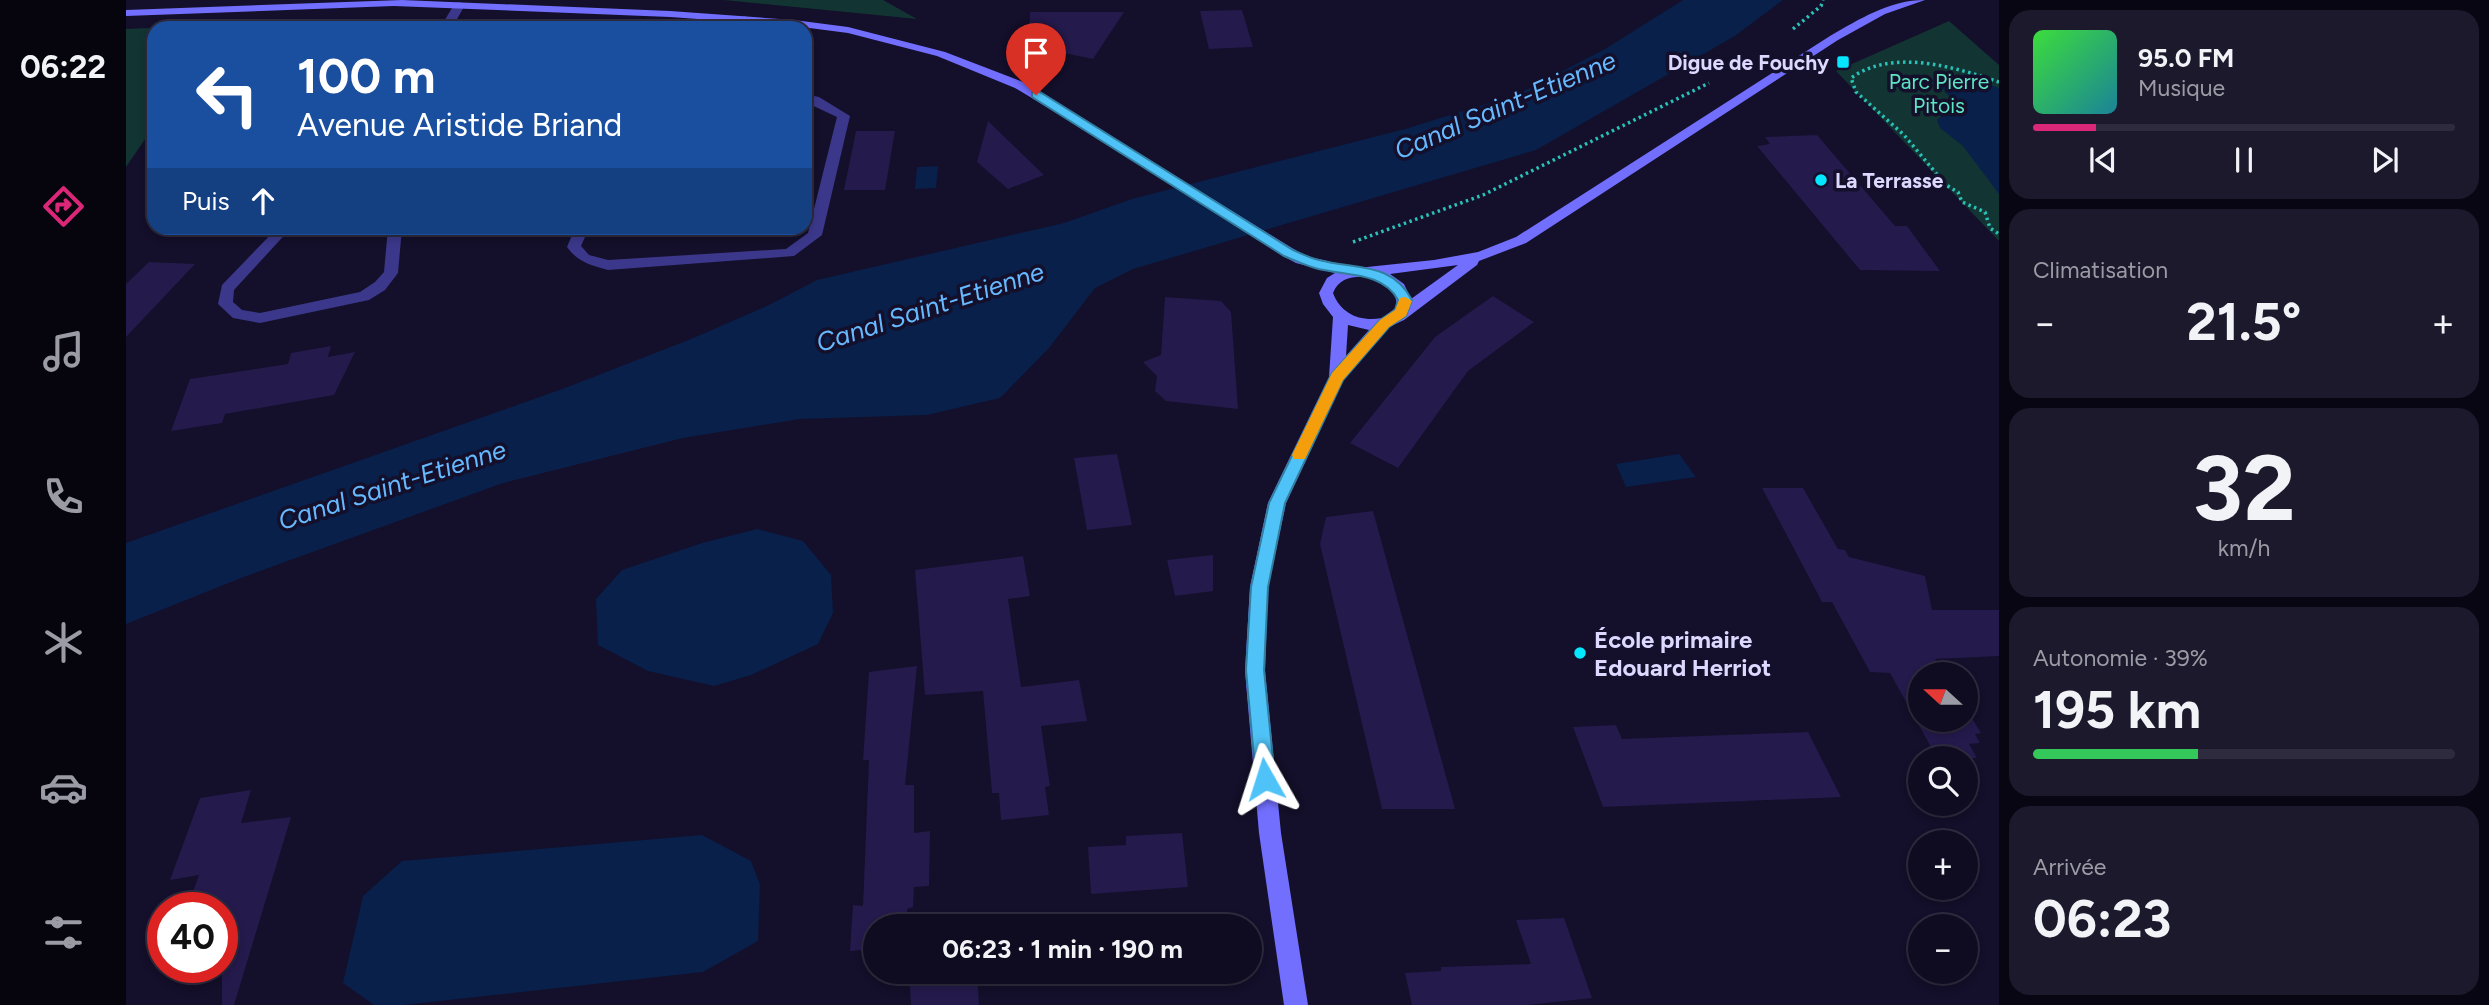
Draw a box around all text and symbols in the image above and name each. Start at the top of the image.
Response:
pin [1006,23,1066,95]
icon: arrive [1017,34,1055,72]
text: 95.0 FM [2138,42,2234,74]
water label: Canal Saint-Etienne [1389,44,1621,166]
text: 100 m [297,46,436,105]
text: 06:22 [20,48,106,86]
icon: left [182,49,273,140]
place label: Digue de Fouchy [1668,50,1830,75]
marker: Digue de Fouchy [1835,54,1851,70]
park label: Parc Pierre Pitois [1889,69,1989,118]
text: Musique [2138,74,2225,102]
text: Avenue Aristide Briand [297,106,622,144]
icon: previous [2084,141,2122,179]
icon: pause [2225,141,2263,179]
icon: next [2366,141,2404,179]
place label: La Terrasse [1835,168,1944,193]
marker: La Terrasse [1813,172,1829,188]
icon: directions [39,182,88,231]
icon: ahead [244,182,282,220]
text: Puis [182,185,230,217]
water label: Canal Saint-Etienne [812,255,1048,359]
text: Climatisation [2033,256,2168,284]
text: 21.5° [2187,291,2301,353]
text: − [2033,300,2057,346]
text: + [2431,300,2455,346]
icon: music [39,327,88,376]
water label: Canal Saint-Etienne [274,433,510,537]
text: 32 [2192,434,2296,543]
icon: phone [39,472,88,521]
text: km/h [2218,534,2270,562]
icon: climate [39,618,88,667]
place label: École primaire Edouard Herriot [1594,625,1771,682]
text: Autonomie · 39% [2033,644,2208,672]
marker: École primaire Edouard Herriot [1572,645,1588,661]
north arrow [1908,662,1978,732]
map controls [1908,662,1978,984]
text: 195 km [2033,679,2201,741]
position arrow [1228,742,1302,816]
button: search [1908,746,1978,816]
icon: car [39,763,88,812]
button: + [1908,830,1978,900]
text: Arrivée [2033,853,2106,881]
text: 06:23 [2033,888,2172,950]
speed limit sign: 40 [147,892,238,983]
icon: filters [39,908,88,957]
button: − [1908,914,1978,984]
text: 06:23 · 1 min · 190 m [942,933,1183,965]

